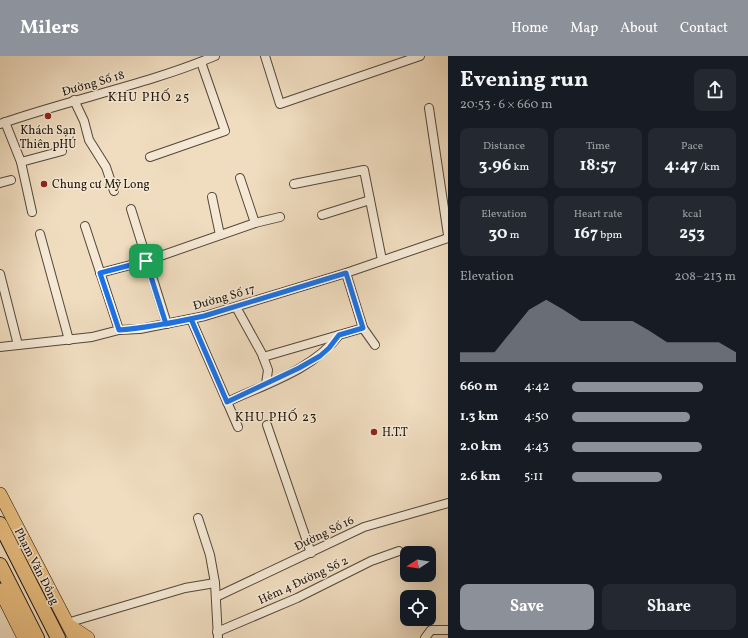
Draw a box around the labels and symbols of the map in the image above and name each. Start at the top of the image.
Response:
street label: Đường Số 18 [60,67,126,101]
district label: KHU PHỐ 25 [108,88,190,107]
marker: Khách Sạn Thiên pHÚ [43,111,53,121]
place label: Khách Sạn Thiên pHÚ [20,123,76,153]
place label: Chung cư Mỹ Long [52,177,150,193]
marker: Chung cư Mỹ Long [39,179,49,189]
pin [129,244,163,278]
street label: Đường Số 17 [191,281,257,314]
district label: KHU PHỐ 23 [235,408,317,427]
place label: H.T.T [382,425,408,441]
marker: H.T.T [369,427,379,437]
street label: Đường Số 16 [292,513,357,555]
street label: Phạm Văn Đồng [10,525,62,608]
north arrow [400,546,436,582]
street label: Hẻm 4 Đường Số 2 [256,553,351,609]

